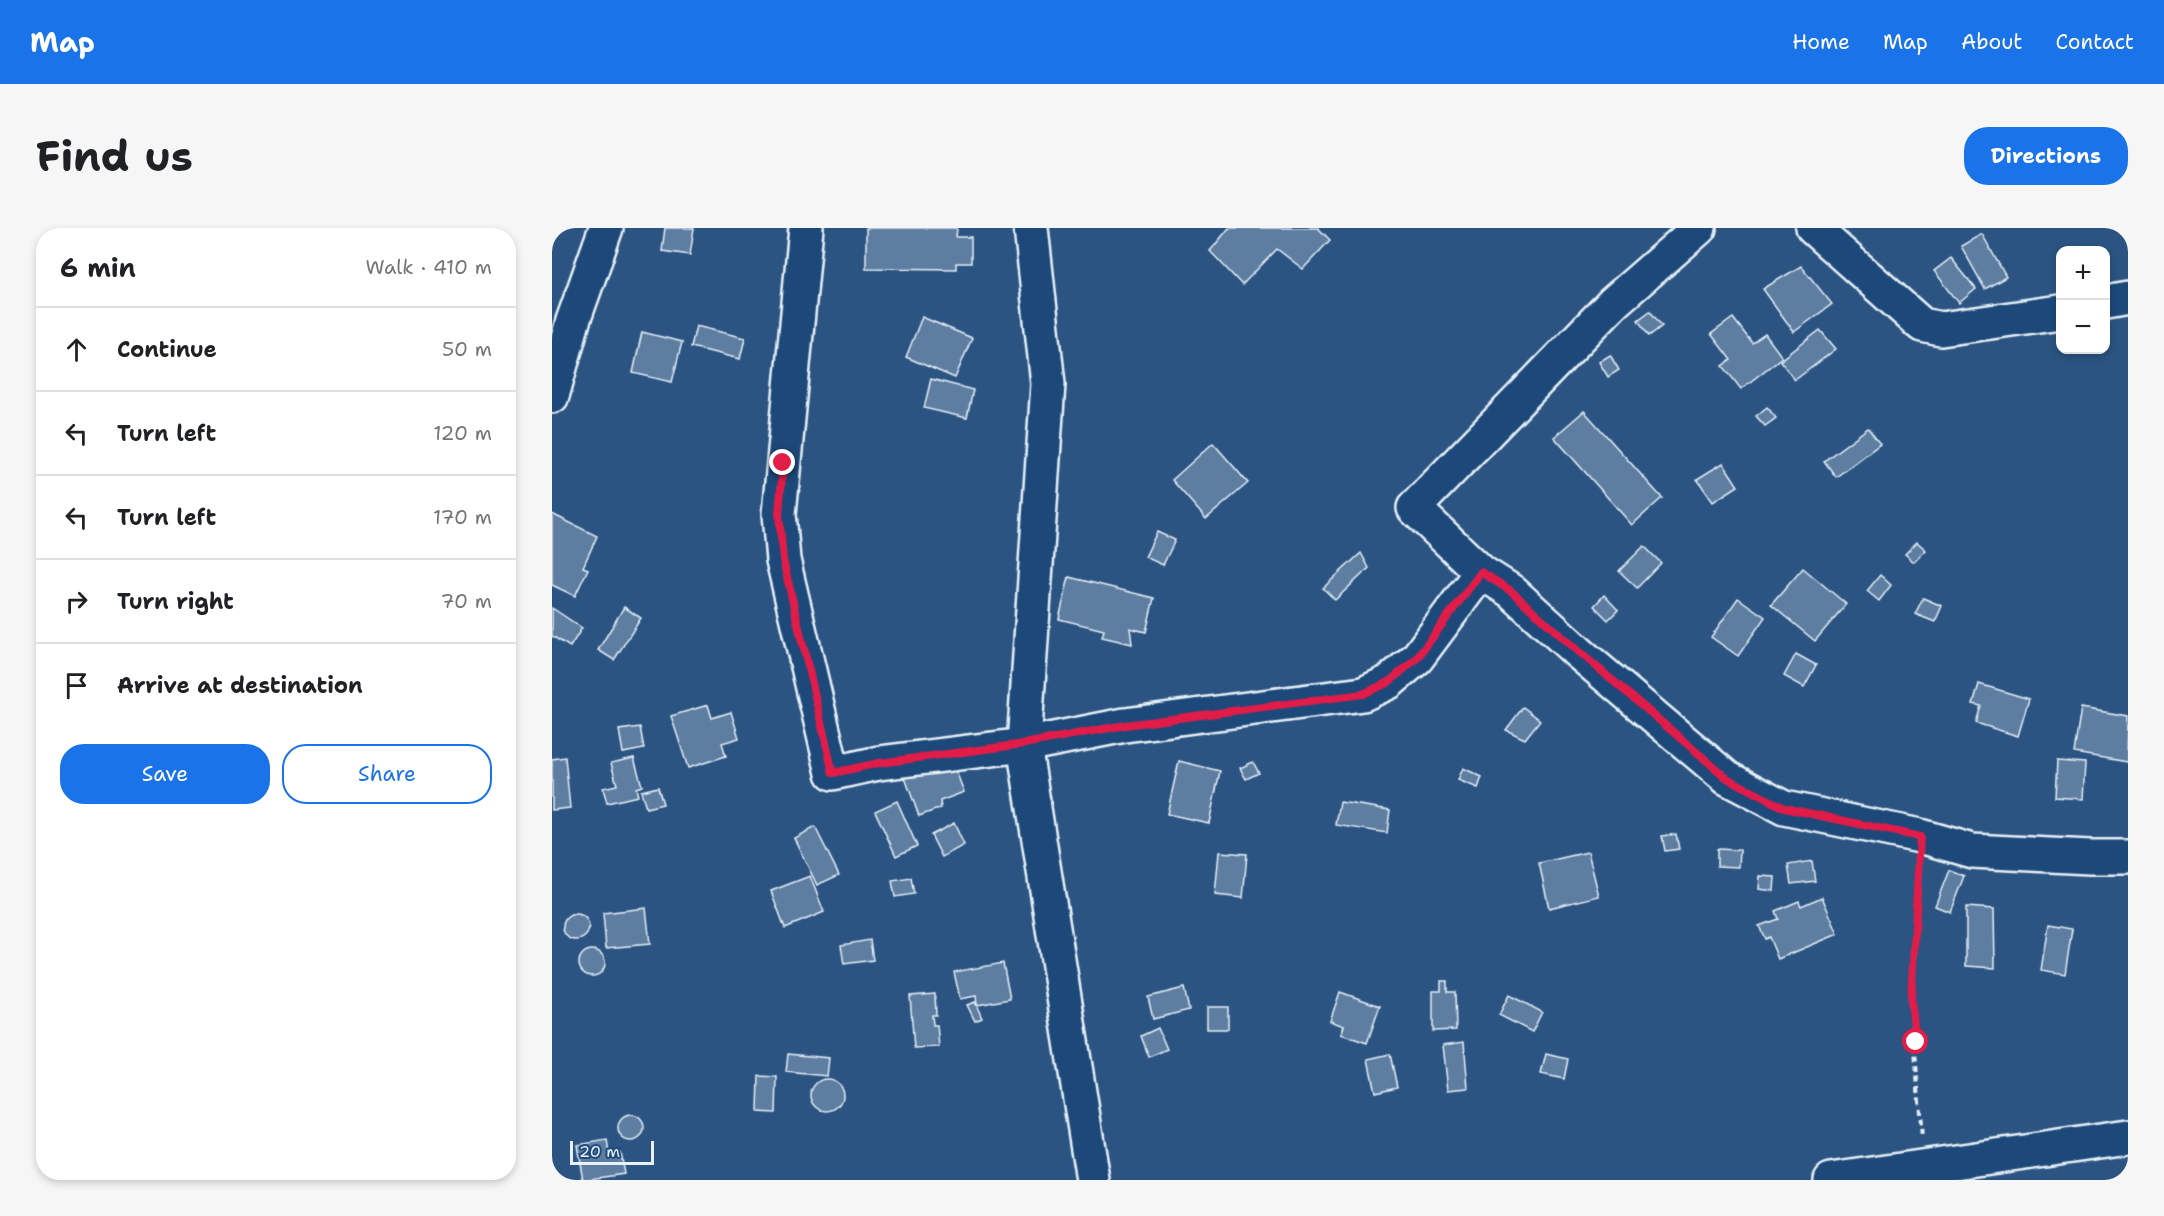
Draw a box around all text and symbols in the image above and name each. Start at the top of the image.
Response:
text: Map [30,23,95,61]
text: Home [1792,28,1850,56]
text: Map [1883,28,1928,56]
text: About [1961,28,2022,56]
text: Contact [2055,28,2134,56]
button: Directions [1964,127,2128,185]
text: Find us [36,128,193,184]
map controls [2056,246,2110,354]
button: + [2056,246,2110,300]
text: 6 min [60,250,136,285]
text: Walk · 410 m [366,254,492,280]
button: − [2056,300,2110,354]
icon: ahead [60,333,93,366]
text: Continue [117,335,217,364]
text: 50 m [442,336,492,362]
icon: left [60,417,93,450]
text: Turn left [117,419,216,448]
text: 120 m [433,420,492,446]
route end [769,449,795,475]
icon: left [60,501,93,534]
text: Turn left [117,503,216,532]
text: 170 m [433,504,492,530]
icon: right [60,585,93,618]
text: Turn right [117,587,234,616]
text: 70 m [440,588,492,614]
icon: arrive [60,669,93,702]
text: Arrive at destination [117,671,363,700]
button: Save [60,744,270,804]
button: Share [282,744,492,804]
route start [1902,1028,1928,1054]
scale bar [570,1138,654,1166]
text: 20 m [579,1141,620,1162]

